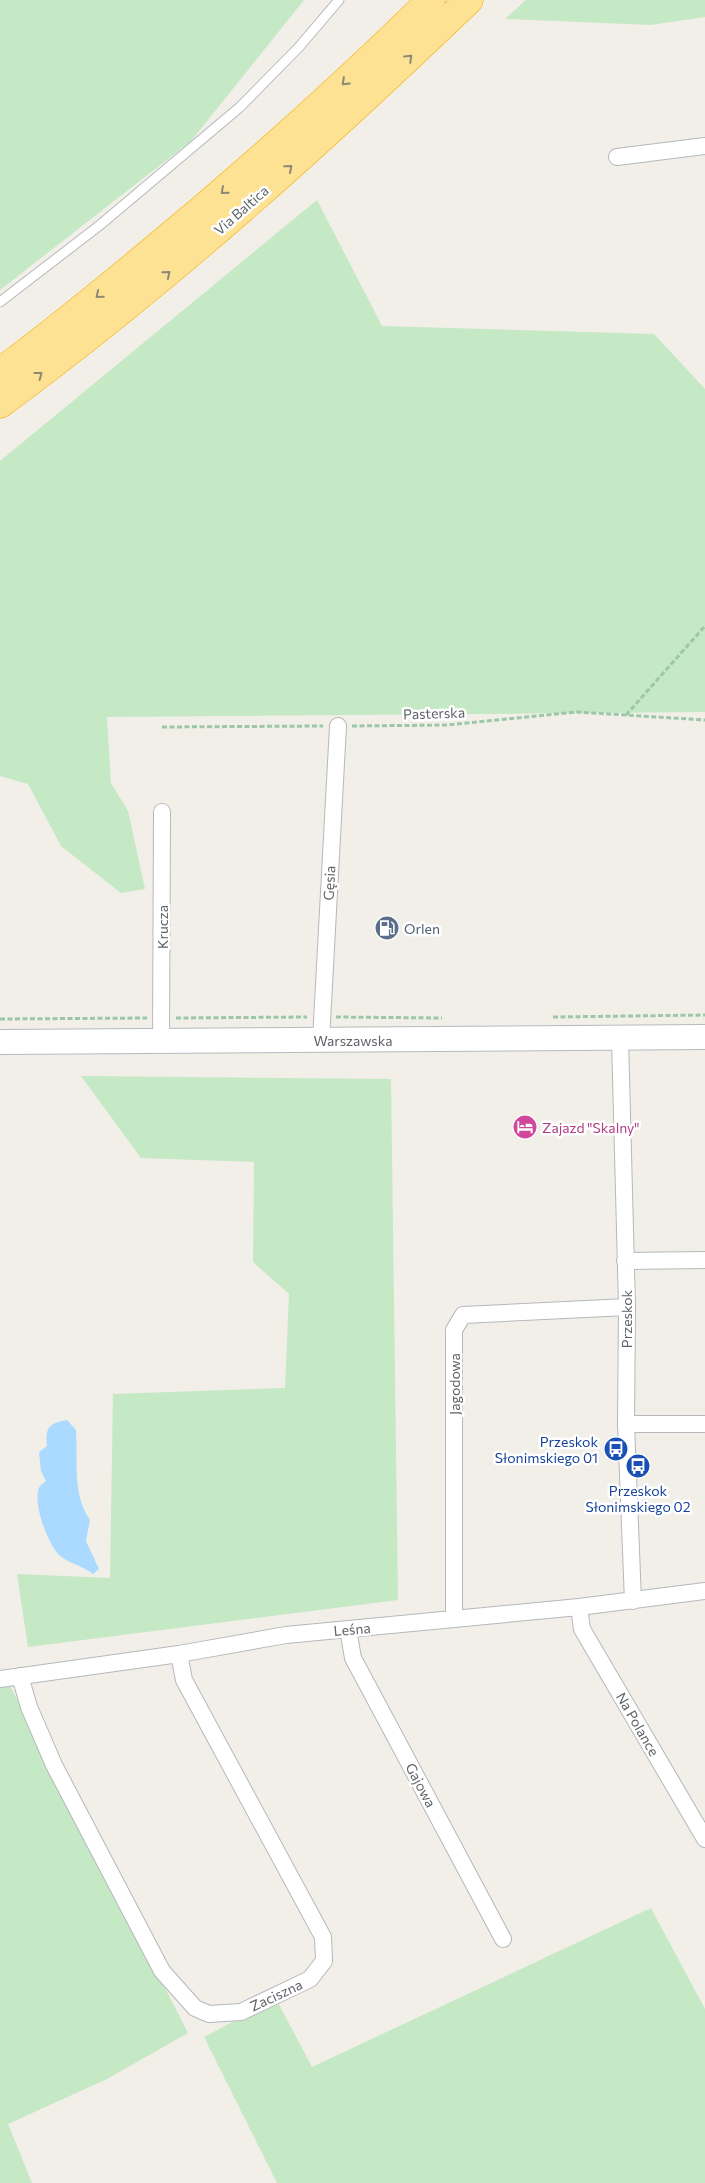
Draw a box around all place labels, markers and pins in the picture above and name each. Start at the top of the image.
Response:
fuel station icon: Orlen [374,915,400,941]
place label: Orlen [404,920,440,937]
hotel icon: Zajazd "Skalny" [512,1114,538,1140]
place label: Zajazd "Skalny" [542,1119,640,1136]
place label: Przeskok Słonimskiego 01 [495,1433,598,1466]
bus stop icon: Przeskok Słonimskiego 01 [603,1436,629,1462]
bus stop icon: Przeskok Słonimskiego 02 [625,1453,651,1479]
place label: Przeskok Słonimskiego 02 [586,1482,691,1515]

